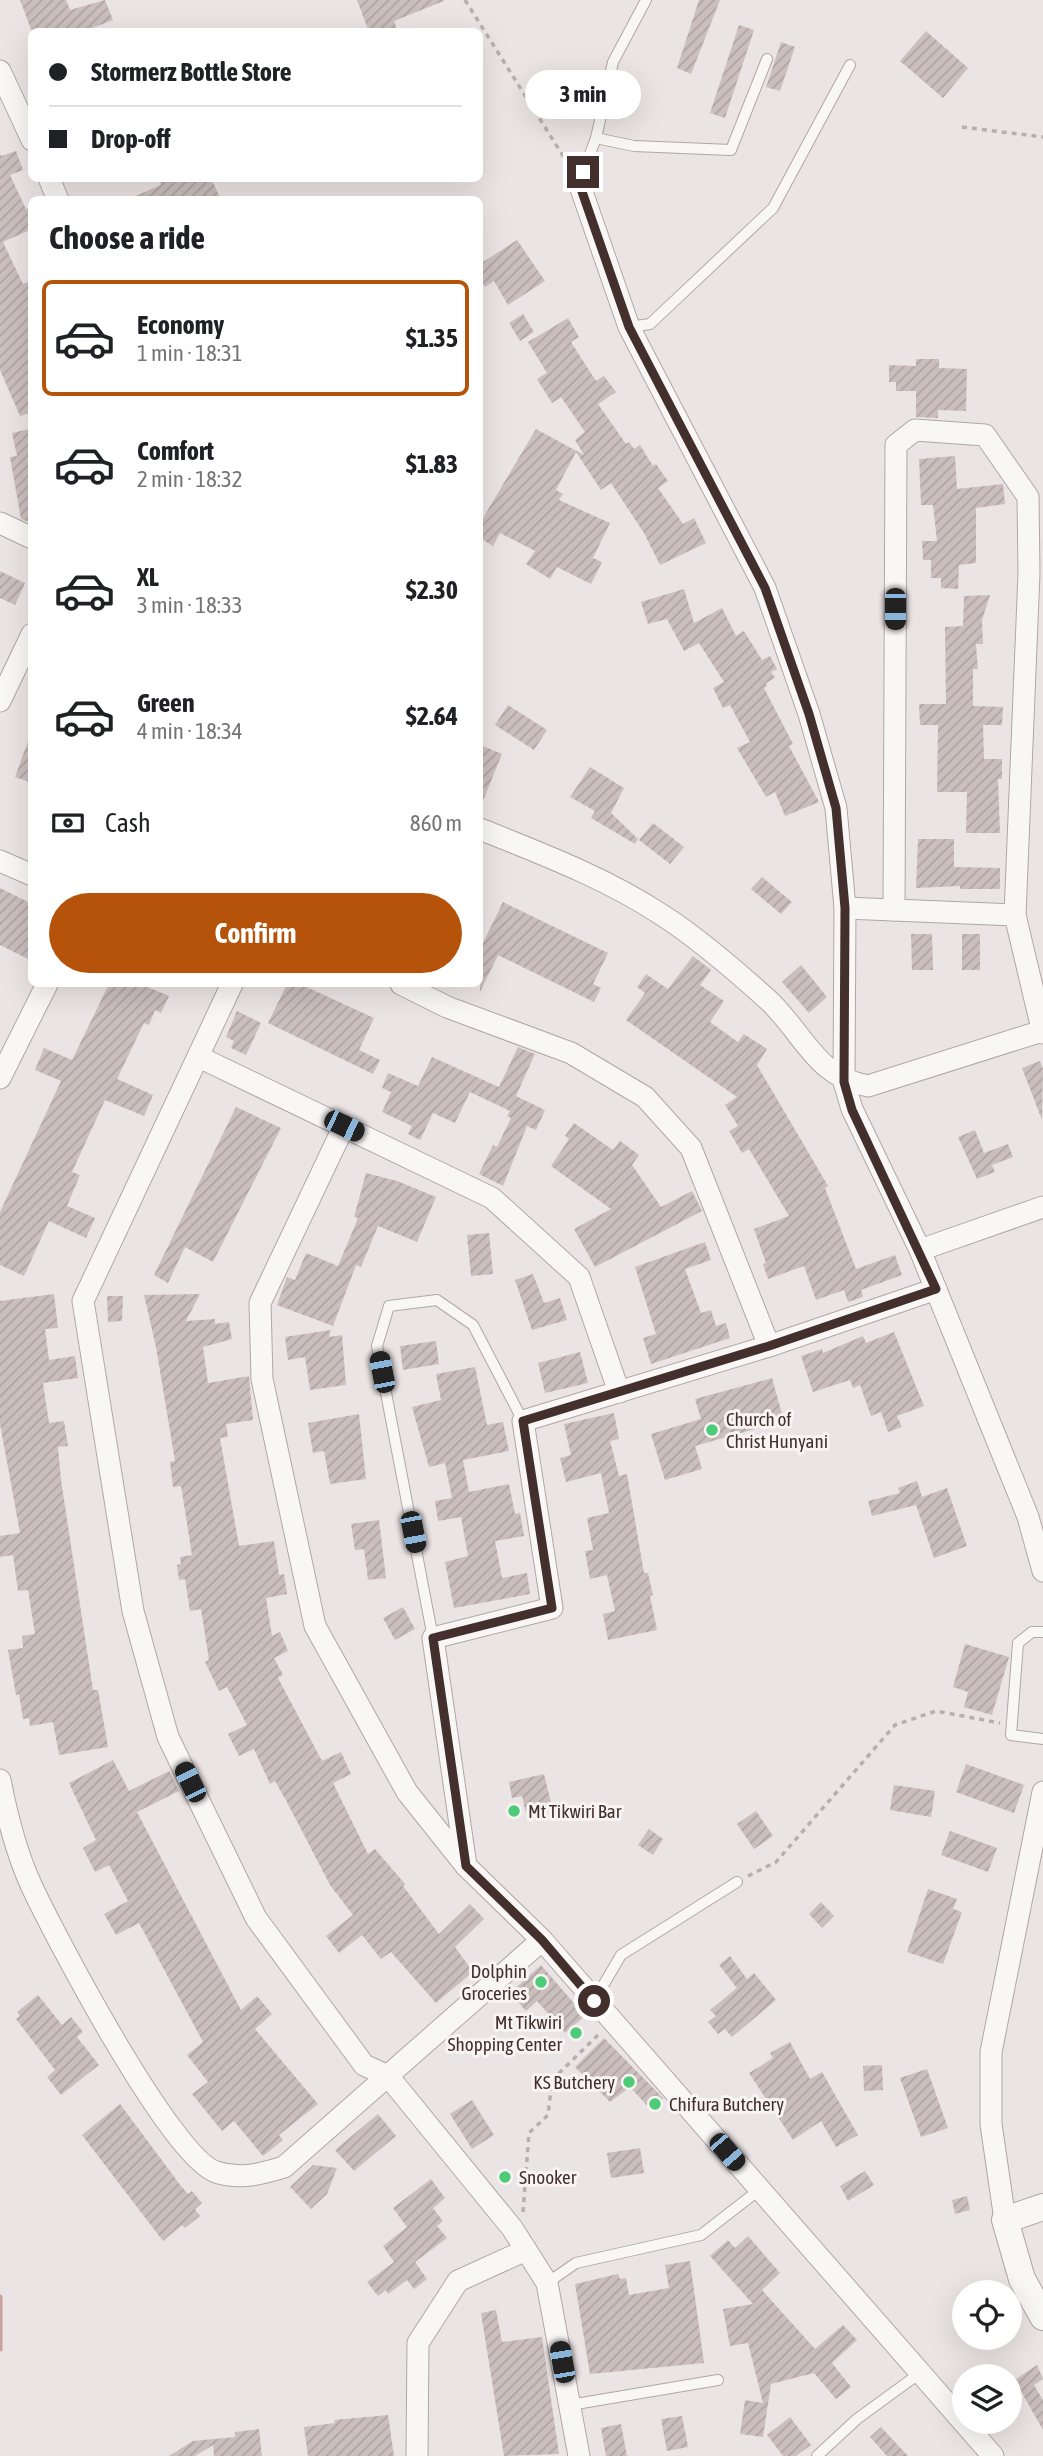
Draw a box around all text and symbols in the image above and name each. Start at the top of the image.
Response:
text: Stormerz Bottle Store [91,57,292,87]
callout: 3 min [525,71,641,120]
text: 3 min [560,81,606,107]
text: Drop-off [91,124,171,154]
route end [567,156,599,188]
text: Choose a ride [49,219,205,256]
icon: car [53,307,116,370]
text: Economy [137,310,224,340]
text: $1.35 [406,323,458,353]
text: 1 min · 18:31 [137,340,243,366]
icon: car [53,433,116,496]
text: Comfort [137,436,214,466]
text: $1.83 [406,449,458,479]
text: 2 min · 18:32 [137,466,243,492]
icon: car [53,559,116,622]
text: XL [137,562,159,592]
text: $2.30 [406,575,458,605]
car [885,588,906,630]
text: 3 min · 18:33 [137,592,243,618]
icon: car [53,685,116,748]
text: Green [137,688,195,718]
text: $2.64 [406,701,458,731]
text: 4 min · 18:34 [137,718,243,744]
icon: cash [49,804,87,842]
text: Cash [105,808,151,838]
text: 860 m [410,810,462,836]
button: Confirm [49,893,462,973]
car [321,1107,368,1145]
car [368,1349,397,1395]
place label: Church of Christ Hunyani [726,1408,828,1452]
marker: Church of Christ Hunyani [704,1422,720,1438]
car [399,1509,428,1555]
car [172,1759,209,1805]
place label: Mt Tikwiri Bar [528,1800,622,1822]
marker: Mt Tikwiri Bar [506,1803,522,1819]
place label: Dolphin Groceries [461,1960,527,2004]
marker: Dolphin Groceries [533,1974,549,1990]
route start [578,1985,610,2017]
place label: Mt Tikwiri Shopping Center [448,2011,562,2055]
marker: Mt Tikwiri Shopping Center [568,2025,584,2041]
place label: KS Butchery [533,2071,615,2093]
marker: KS Butchery [621,2074,637,2090]
place label: Chifura Butchery [669,2093,784,2115]
marker: Chifura Butchery [647,2096,663,2112]
car [706,2129,749,2175]
place label: Snooker [519,2166,577,2188]
marker: Snooker [497,2169,513,2185]
map controls [952,2280,1022,2434]
button: locate [952,2280,1022,2350]
car [549,2339,576,2385]
button: layers [952,2364,1022,2434]

